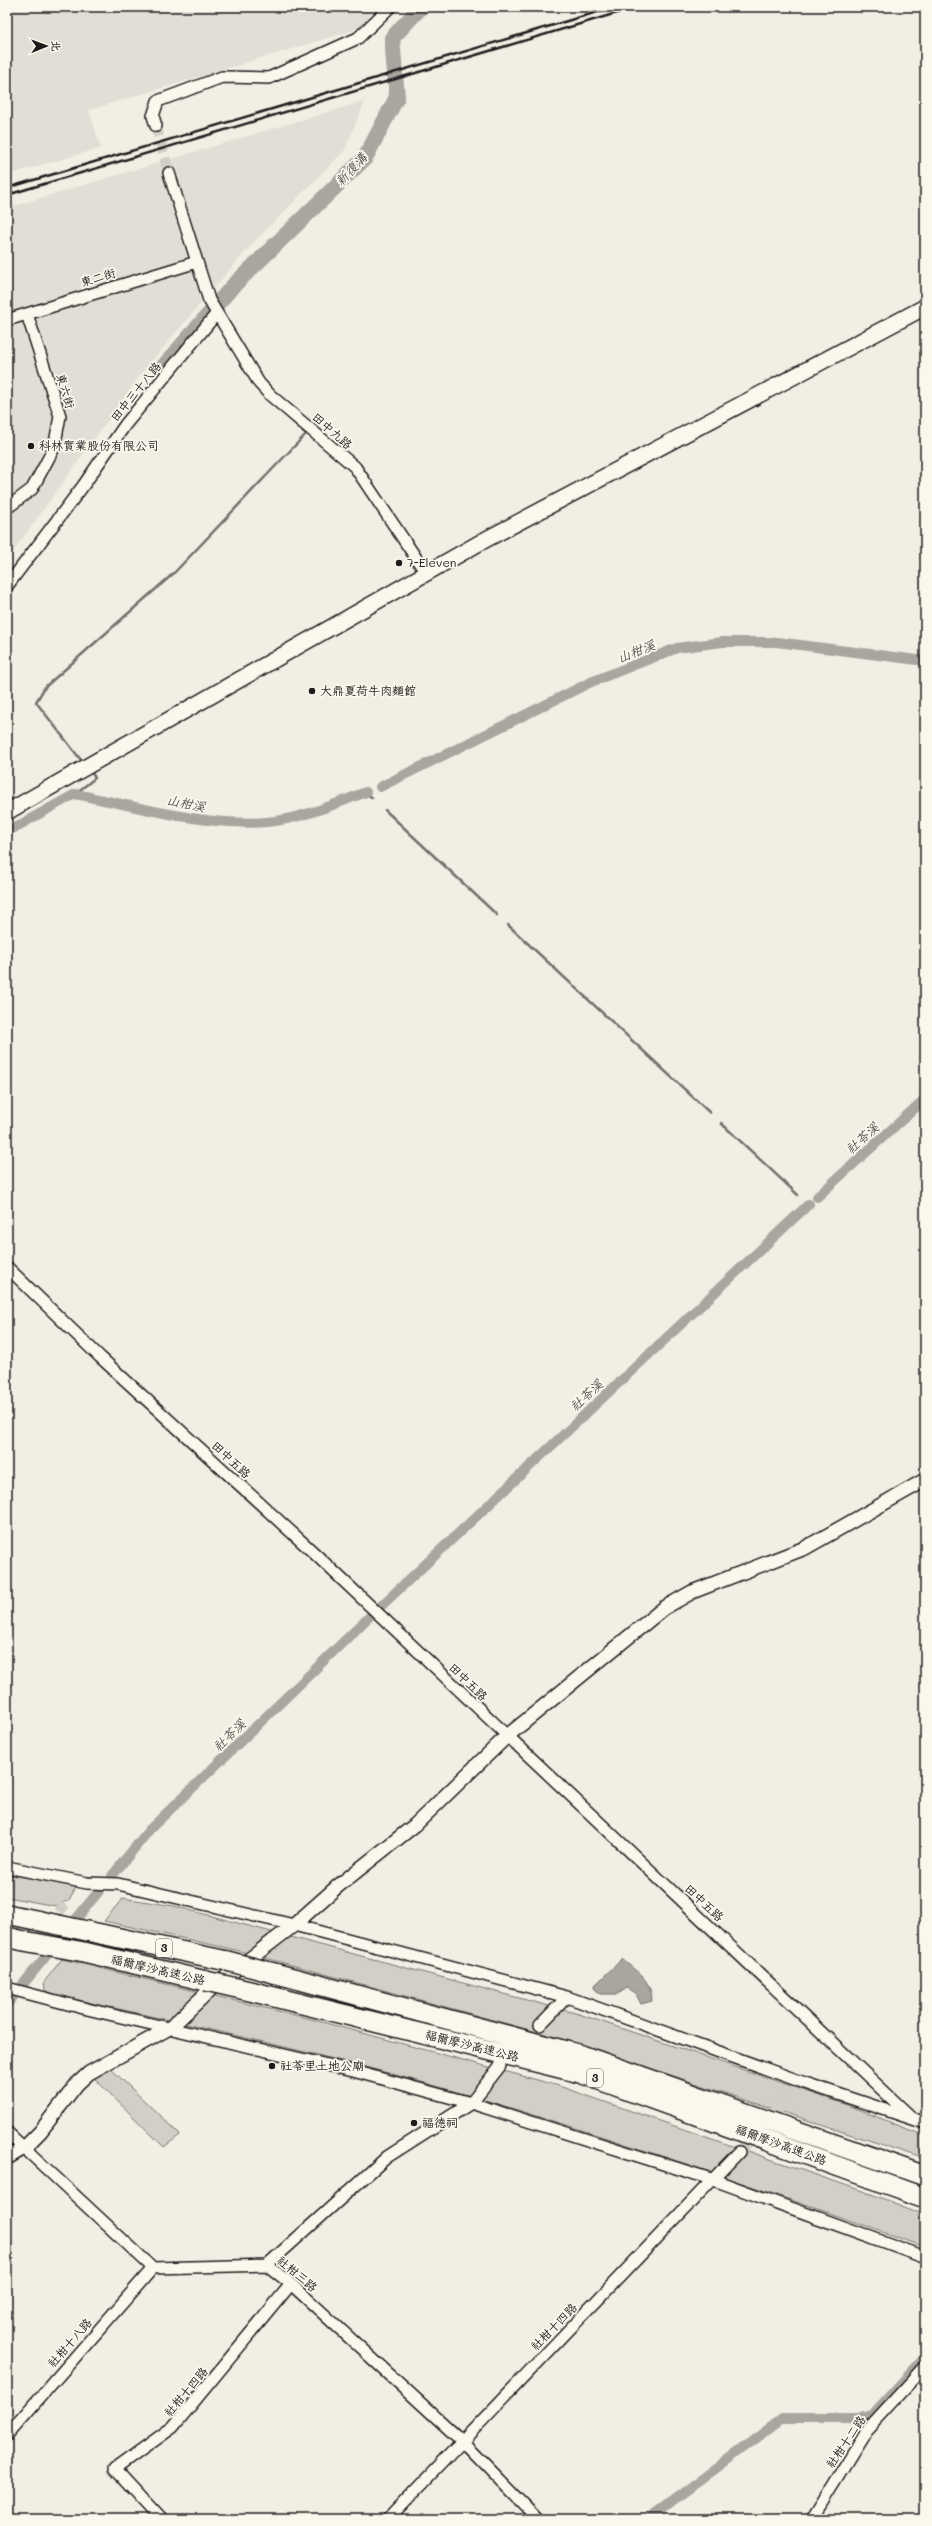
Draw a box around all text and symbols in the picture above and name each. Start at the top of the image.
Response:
north arrow [26,26,66,66]
text: 北 [49,40,64,51]
water label: 新復溝 [331,148,371,189]
street label: 東二街 [78,264,117,290]
street label: 田中三十八路 [106,358,164,424]
street label: 東六街 [53,371,79,410]
street label: 田中九路 [309,408,356,452]
place label: 科林實業股份有限公司 [39,437,159,453]
marker: 科林實業股份有限公司 [26,441,36,451]
place label: 7-Eleven [407,554,456,570]
marker: 7-Eleven [394,558,404,568]
water label: 山柑溪 [615,635,658,666]
place label: 大鼎夏荷牛肉麵館 [320,682,416,698]
marker: 大鼎夏荷牛肉麵館 [307,686,317,696]
water label: 山柑溪 [165,790,208,815]
water label: 社苓溪 [841,1118,883,1157]
water label: 社苓溪 [566,1374,606,1414]
street label: 田中五路 [209,1437,255,1481]
street label: 田中五路 [446,1659,492,1704]
water label: 社苓溪 [209,1714,249,1754]
street label: 田中五路 [682,1880,728,1924]
road number: 3 [156,1939,172,1957]
street label: 福爾摩沙高速公路 [110,1950,207,1988]
street label: 福爾摩沙高速公路 [424,2026,521,2064]
place label: 社苓里土地公廟 [280,2057,364,2073]
marker: 社苓里土地公廟 [267,2061,277,2071]
road number: 3 [587,2069,603,2087]
place label: 福德祠 [422,2114,458,2130]
marker: 福德祠 [409,2118,419,2128]
street label: 福爾摩沙高速公路 [733,2120,829,2168]
street label: 社柑三路 [274,2252,321,2295]
street label: 社柑十四路 [527,2299,580,2353]
street label: 社柑十八路 [44,2314,95,2370]
street label: 社柑十四路 [160,2363,211,2419]
street label: 社柑十二路 [822,2412,869,2471]

